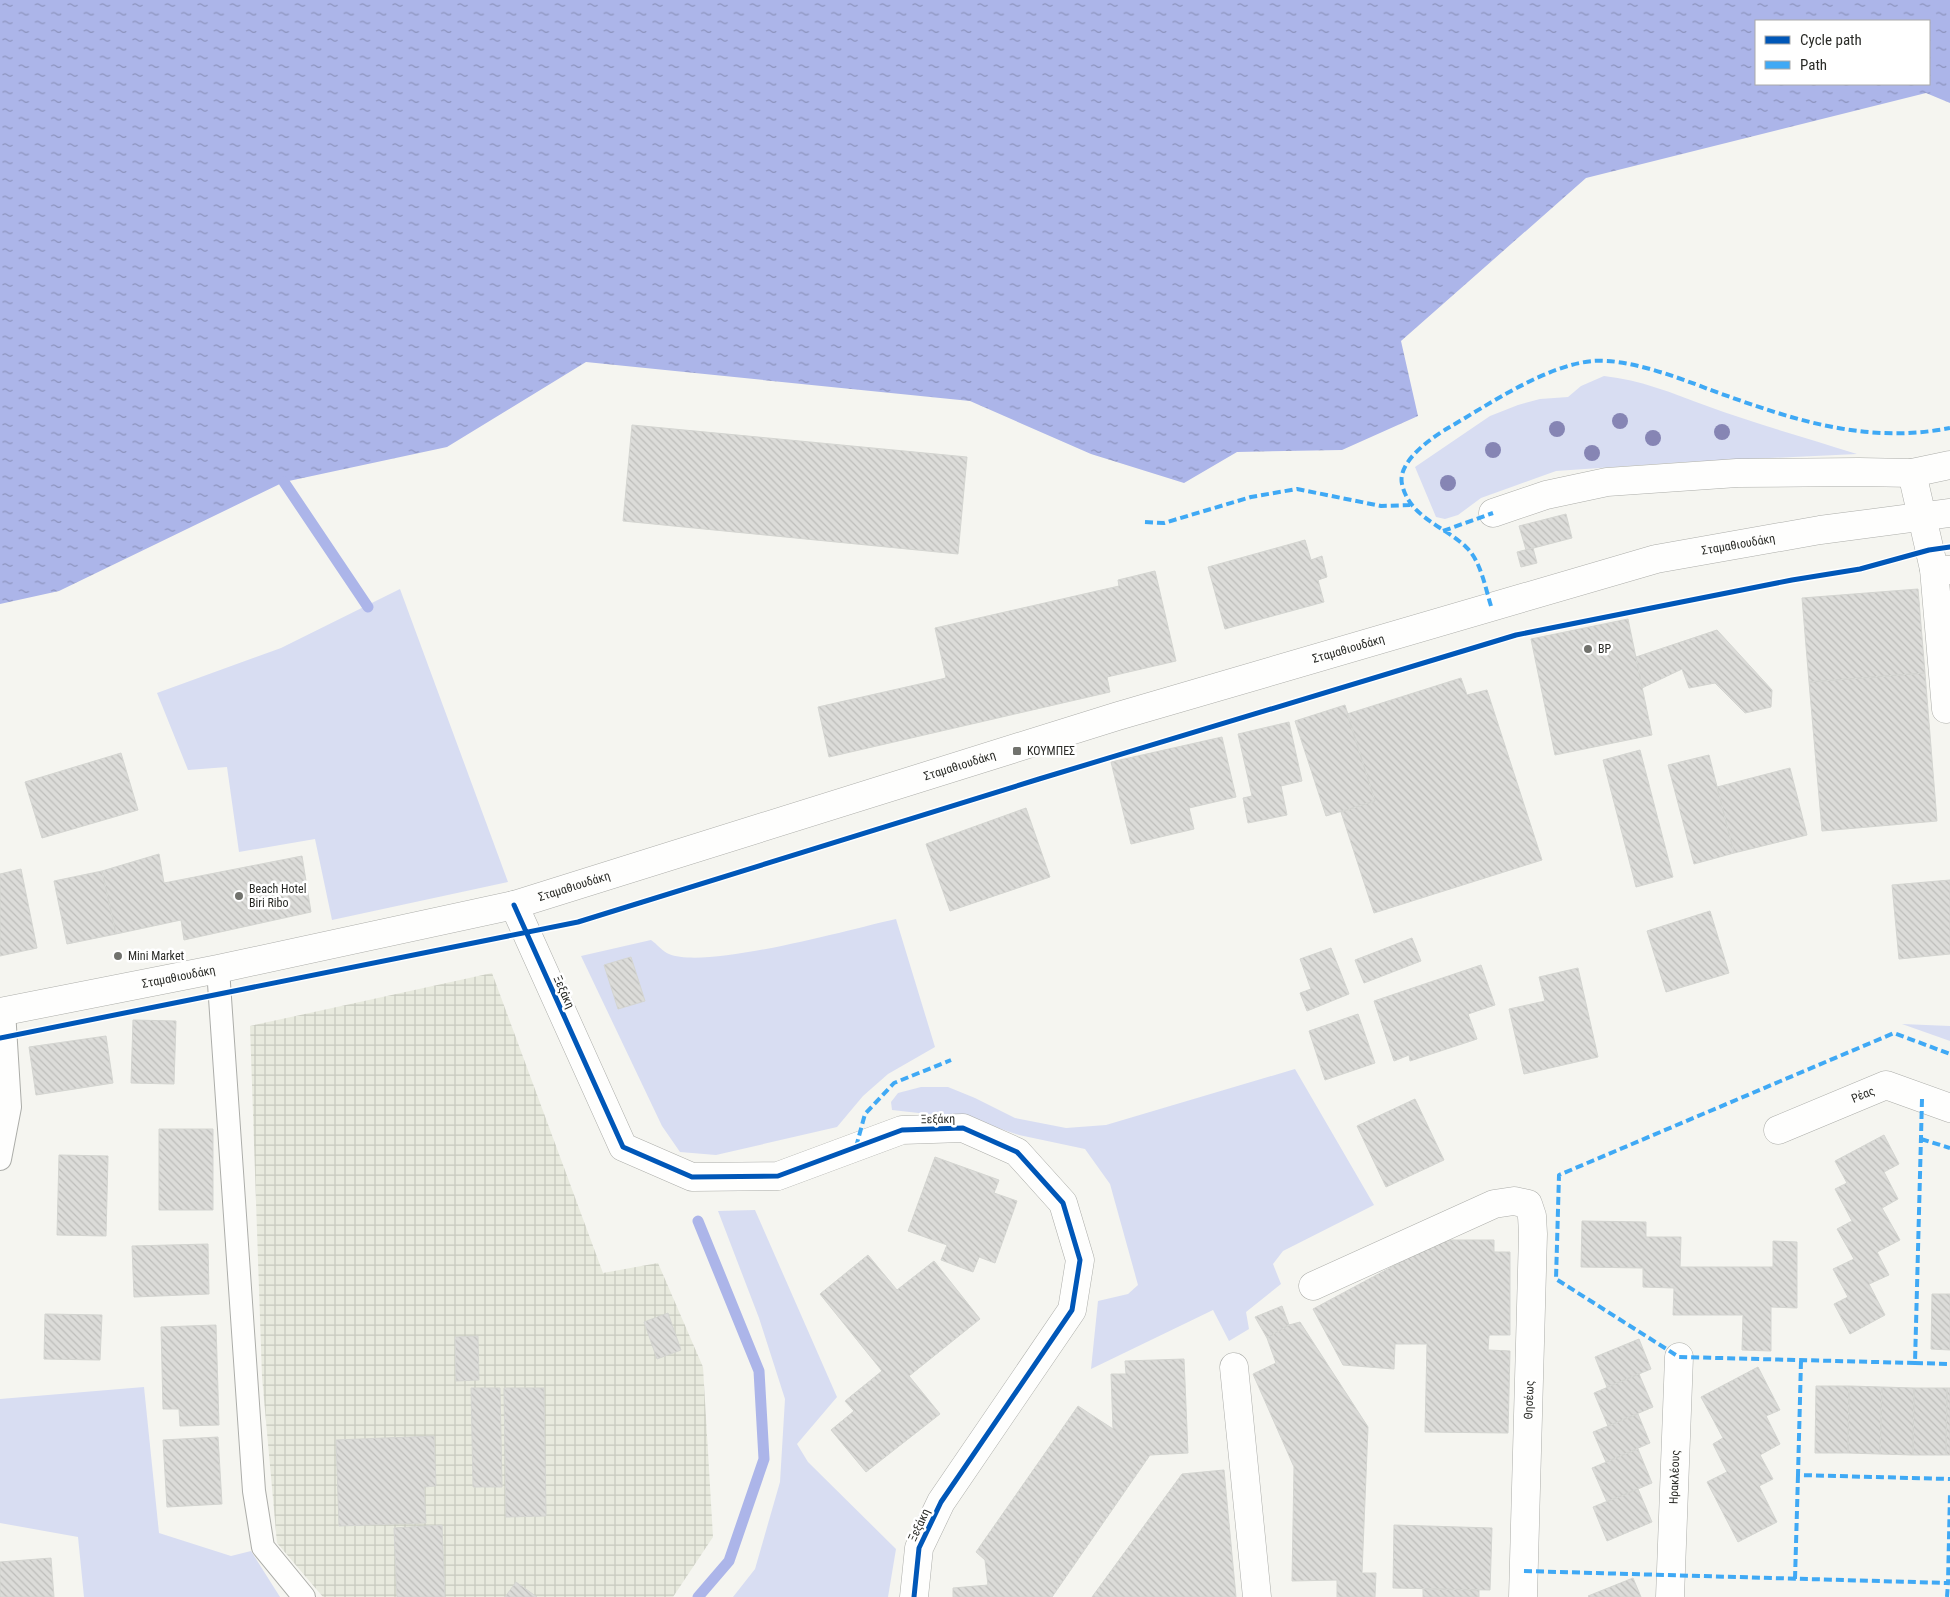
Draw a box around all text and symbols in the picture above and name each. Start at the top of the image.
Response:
legend [1755,20,1930,85]
text: Cycle path [1800,31,1862,49]
text: Path [1800,56,1827,74]
street label: Σταμαθιουδάκη [1700,531,1776,558]
street label: Σταμαθιουδάκη [1311,632,1386,666]
place label: BP [1598,642,1612,656]
marker: BP [1582,643,1594,655]
place label: ΚΟΥΜΠΕΣ [1027,744,1075,758]
marker: ΚΟΥΜΠΕΣ [1011,745,1023,757]
street label: Σταμαθιουδάκη [922,748,997,783]
street label: Σταμαθιουδάκη [536,868,612,904]
place label: Beach Hotel Biri Ribo [249,882,306,910]
marker: Beach Hotel Biri Ribo [233,890,245,902]
place label: Mini Market [128,949,185,963]
marker: Mini Market [112,950,124,962]
street label: Σταμαθιουδάκη [141,963,216,991]
street label: Ξεξάκη [550,973,577,1011]
street label: Ρέας [1849,1083,1877,1106]
street label: Ξεξάκη [921,1112,955,1127]
street label: Θησέως [1521,1380,1537,1420]
street label: Ηρακλέους [1666,1449,1683,1504]
street label: Ξεξάκη [905,1506,934,1544]

